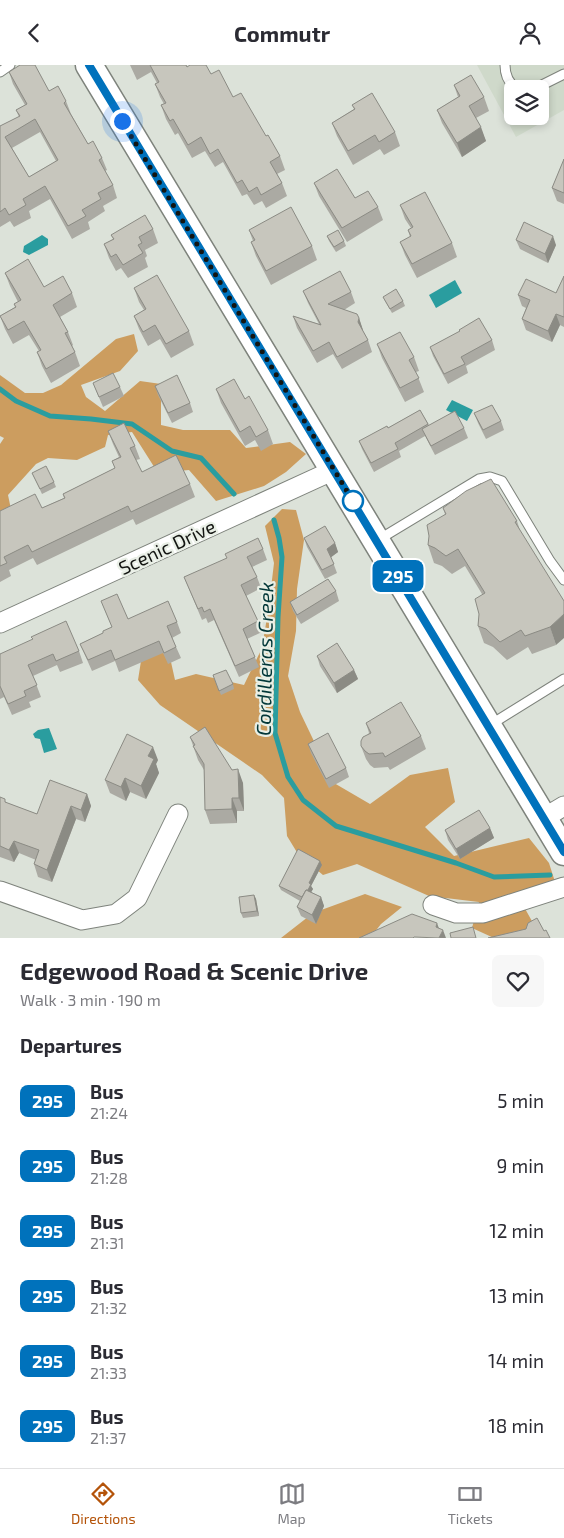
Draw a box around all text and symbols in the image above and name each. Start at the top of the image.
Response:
icon: back [20,19,48,47]
icon: person [516,19,544,47]
text: Commutr [234,20,330,46]
map controls [504,80,549,125]
button: layers [504,80,549,125]
your location [110,109,135,134]
unlabelled marker [342,490,364,512]
street label: Scenic Drive [115,514,219,579]
line badge: 295 [369,560,427,592]
text: 295 [382,565,414,587]
water label: Cordilleras Creek [251,582,277,736]
button: heart [492,955,544,1007]
text: Edgewood Road & Scenic Drive [20,956,368,985]
text: Walk · 3 min · 190 m [20,990,161,1009]
text: Departures [20,1034,122,1057]
text: Bus [90,1080,124,1103]
text: 5 min [497,1089,544,1112]
text: 295 [32,1090,63,1112]
text: 21:24 [90,1103,128,1122]
text: Bus [90,1145,124,1168]
text: 9 min [496,1154,544,1177]
text: 295 [32,1155,63,1177]
text: 21:28 [90,1168,128,1187]
text: Bus [90,1210,124,1233]
text: 12 min [489,1219,544,1242]
text: 295 [32,1220,63,1242]
text: 21:31 [90,1233,124,1252]
text: Bus [90,1275,124,1298]
text: 13 min [489,1284,544,1307]
text: 295 [32,1285,63,1307]
text: 21:32 [90,1298,127,1317]
text: Bus [90,1340,124,1363]
text: 14 min [488,1349,544,1372]
text: 295 [32,1350,63,1372]
text: 21:33 [90,1363,127,1382]
text: Bus [90,1405,124,1428]
text: 18 min [488,1414,544,1437]
text: 295 [32,1415,63,1437]
text: 21:37 [90,1428,126,1447]
tab: Directions [71,1480,136,1527]
tab: Map [278,1480,306,1527]
tab: Tickets [448,1480,493,1527]

